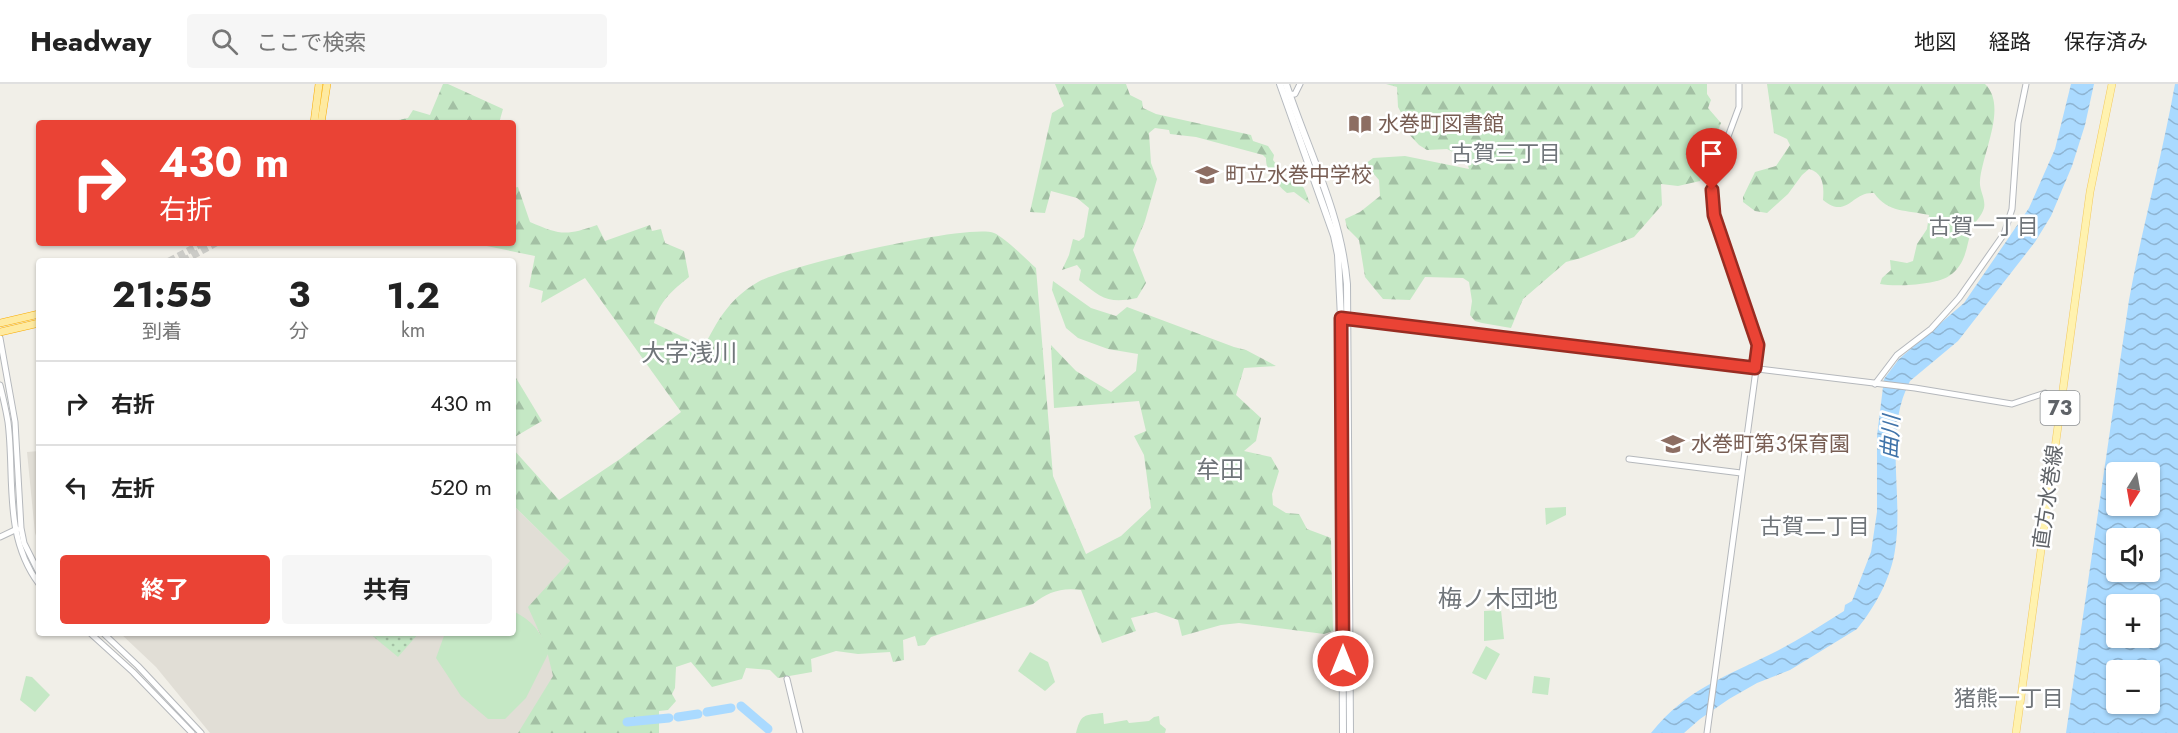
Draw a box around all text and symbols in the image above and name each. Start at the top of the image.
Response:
search box [187,14,607,68]
text: Headway [30,21,151,62]
icon: search [208,25,241,58]
text: ここで検索 [256,26,366,58]
text: 地図 [1914,27,1956,57]
text: 経路 [1989,27,2031,57]
text: 保存済み [2064,27,2148,57]
place label: 水巻町図書館 [1378,109,1504,139]
library icon: 水巻町図書館 [1347,111,1373,137]
pin [1686,128,1737,190]
text: 430 m [159,132,289,193]
district label: 古賀三丁目 [1451,137,1561,169]
icon: arrive [1695,137,1728,170]
icon: right [60,144,138,222]
place label: 町立水巻中学校 [1225,160,1372,190]
school or university icon: 町立水巻中学校 [1194,162,1220,188]
text: 右折 [159,190,213,229]
district label: 古賀一丁目 [1929,210,2039,242]
text: 21:55 [112,268,212,320]
text: 3 [288,268,310,320]
text: 1.2 [386,269,440,321]
text: km [401,316,425,345]
text: 到着 [142,317,182,346]
text: 分 [289,317,309,346]
district label: 大字浅川 [641,335,737,370]
icon: right [60,387,93,420]
text: 430 m [430,387,492,419]
text: 右折 [111,388,155,420]
road number: 73 [2040,391,2080,425]
water label: 曲川 [1873,412,1907,460]
place label: 水巻町第３保育園 [1691,429,1850,459]
school or university icon: 水巻町第３保育園 [1660,431,1686,457]
street label: 直方水巻線 [2026,443,2070,551]
district label: 牟田 [1196,452,1244,487]
north arrow [2106,462,2160,516]
map controls [2106,462,2160,714]
icon: left [60,471,93,504]
text: 520 m [430,471,492,503]
text: 左折 [111,472,155,504]
district label: 古賀二丁目 [1760,510,1870,542]
button: sound [2106,528,2160,582]
button: 終了 [60,555,270,624]
button: 共有 [282,555,492,624]
district label: 梅ノ木団地 [1438,581,1558,616]
button: + [2106,594,2160,648]
position arrow [1311,629,1375,693]
button: − [2106,660,2160,714]
district label: 猪熊一丁目 [1954,682,2064,714]

